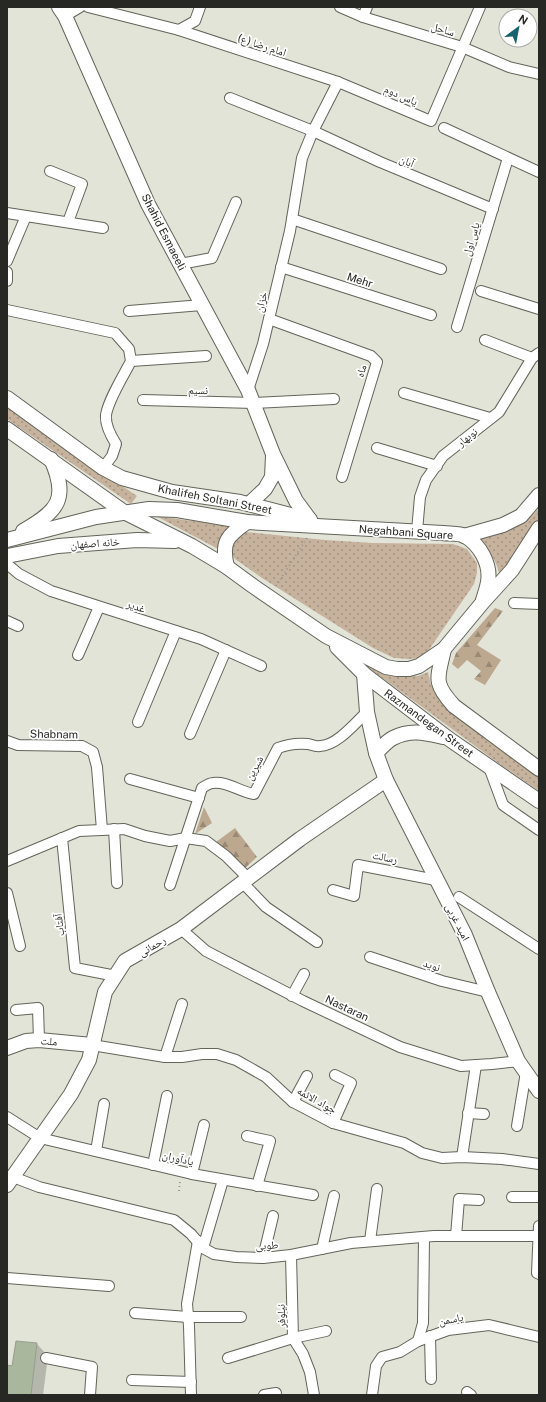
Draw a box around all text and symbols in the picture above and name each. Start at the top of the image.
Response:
north arrow [498,8,538,48]
text: N [516,12,530,27]
street label: ساحل [430,20,456,39]
street label: امام رضا (ع) [236,32,288,59]
street label: یاس دوم [382,83,420,109]
street label: آبان [397,153,416,170]
street label: Shahid Esmaeeli [139,192,189,272]
street label: یاس اول [460,220,483,258]
street label: Mehr [346,270,374,290]
street label: خزان [253,291,270,314]
street label: ماه [353,363,369,379]
street label: نسیم [188,384,208,398]
street label: نوبهار [454,425,480,450]
street label: Khalifeh Soltani Street [157,482,273,516]
street label: Negahbani Square [358,523,454,541]
street label: خانه اصفهان [70,535,120,552]
street label: غدیر [124,597,147,615]
street label: Razmandegan Street [382,687,476,759]
street label: Shabnam [30,728,78,740]
street label: شیرین [243,754,266,783]
street label: رسالت [371,849,399,865]
street label: امید غربی [443,901,472,943]
street label: آفتاب [52,913,66,937]
street label: رحمانی [136,934,168,959]
street label: نوید [422,957,442,974]
street label: Nastaran [323,993,371,1023]
street label: ملت [40,1034,58,1048]
street label: جواد الائمه [295,1084,339,1116]
street label: یادآوران [161,1149,196,1169]
street label: طوبی [255,1239,279,1252]
street label: نیلوفر [275,1304,288,1329]
street label: یاسمن [438,1311,465,1328]

